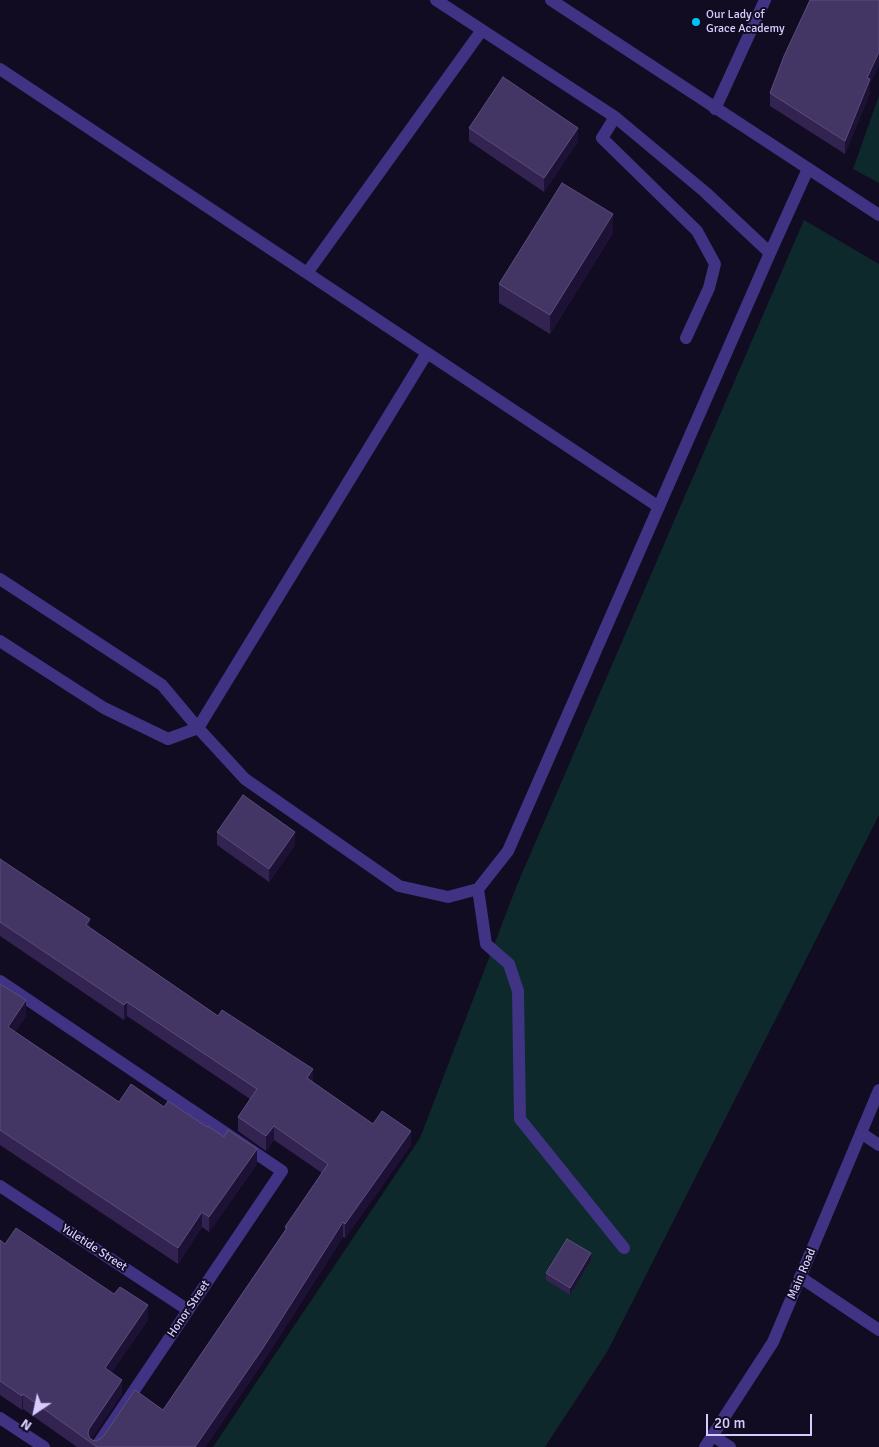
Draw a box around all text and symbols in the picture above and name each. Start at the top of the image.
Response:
place label: Our Lady of Grace Academy [706,8,785,36]
marker: Our Lady of Grace Academy [690,16,702,28]
street label: Yuletide Street [58,1221,130,1275]
street label: Main Road [785,1246,819,1302]
street label: Honor Street [165,1278,213,1340]
north arrow [10,1387,60,1437]
scale bar [709,1404,815,1436]
text: 20 m [714,1414,745,1432]
text: N [18,1415,35,1435]

